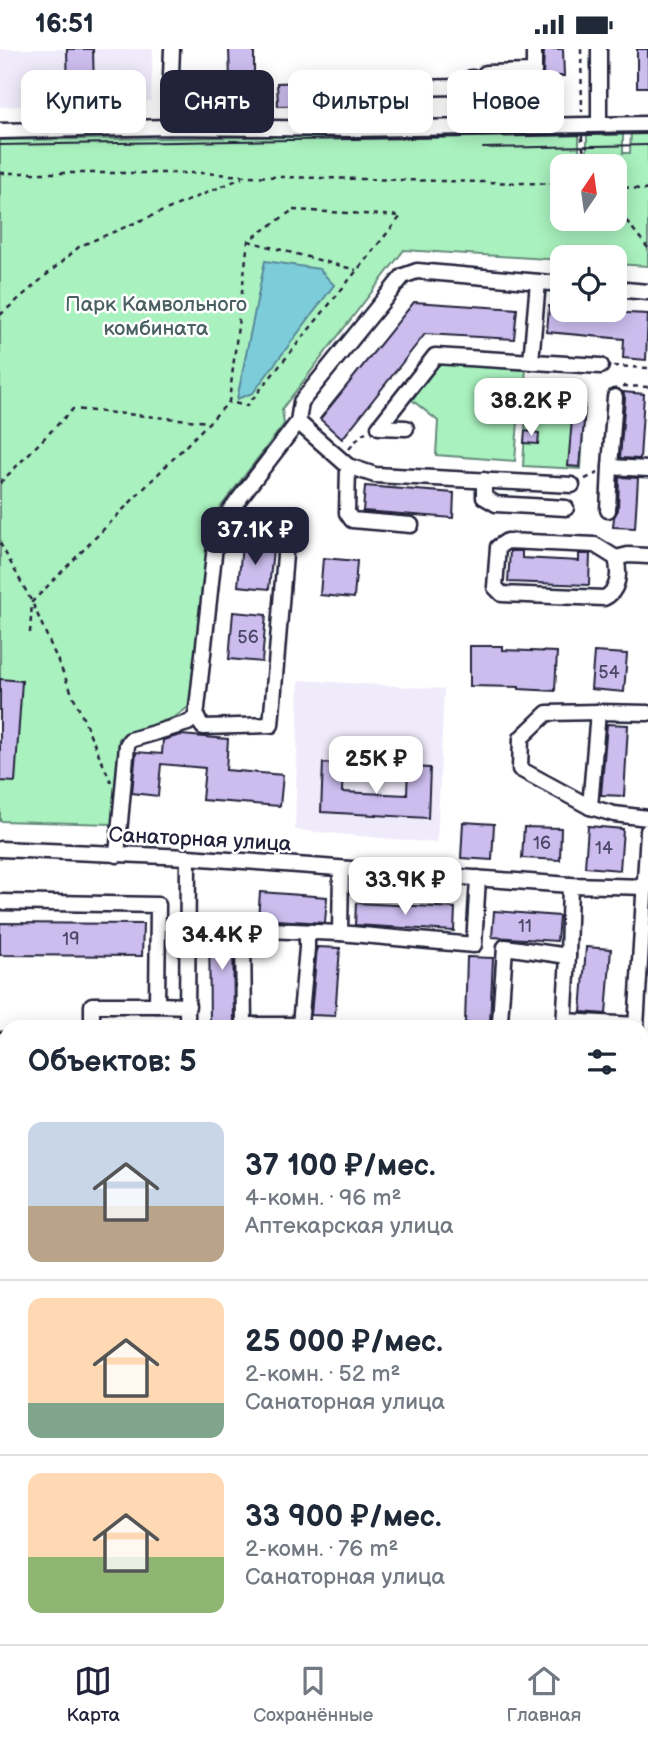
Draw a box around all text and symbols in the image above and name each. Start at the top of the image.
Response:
text: 16:51 [35,9,94,40]
chip: Купить [21,70,146,133]
chip: Снять [160,70,274,133]
chip: Фильтры [288,70,433,133]
chip: Новое [447,70,564,133]
north arrow [550,154,626,231]
map controls [550,154,627,322]
button: locate [550,245,627,322]
park label: Парк Камвольного комбината [65,292,247,341]
pin: 38.2K ₽ [466,379,596,438]
text: 38.2K ₽ [490,387,572,415]
pin: 37.1K ₽ [190,507,320,567]
text: 37.1K ₽ [217,516,293,544]
house number: 56 [237,627,259,648]
house number: 54 [598,662,620,683]
pin: 25K ₽ [327,737,425,796]
text: 25K ₽ [345,745,407,773]
street label: Санаторная улица [108,822,292,857]
house number: 16 [533,833,551,854]
house number: 14 [595,838,613,859]
pin: 33.9K ₽ [340,857,470,917]
text: 33.9K ₽ [365,866,445,894]
pin: 34.4K ₽ [157,913,287,972]
house number: 11 [518,916,532,937]
text: 34.4K ₽ [182,921,262,949]
house number: 19 [62,929,80,950]
icon: filters [583,1043,621,1081]
text: Объектов: 5 [28,1044,197,1080]
text: 37 100 ₽/мес. [245,1148,436,1184]
icon: home [84,1150,168,1234]
text: 4-комн. · 96 m² [245,1184,401,1212]
text: Аптекарская улица [245,1212,454,1240]
text: 25 000 ₽/мес. [245,1324,443,1360]
icon: home [84,1326,168,1410]
text: 2-комн. · 52 m² [245,1360,400,1388]
text: Санаторная улица [245,1388,445,1416]
text: 33 900 ₽/мес. [245,1499,442,1535]
icon: home [84,1501,168,1585]
text: 2-комн. · 76 m² [245,1535,398,1563]
text: Санаторная улица [245,1563,445,1591]
tab: Карта [67,1662,120,1727]
tab: Сохранённые [253,1662,373,1727]
tab: Главная [506,1662,581,1727]

